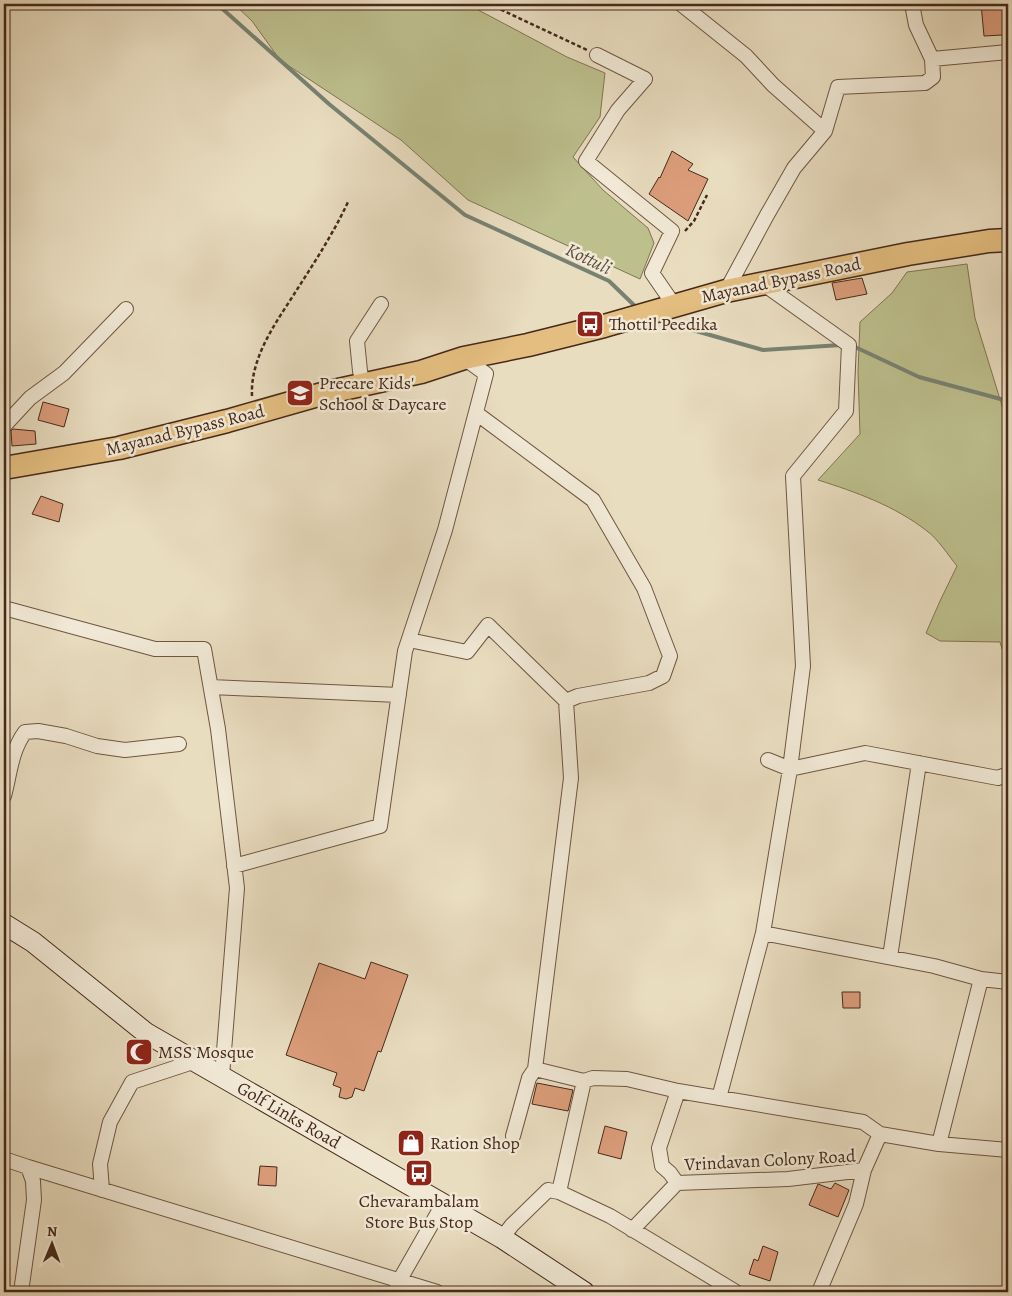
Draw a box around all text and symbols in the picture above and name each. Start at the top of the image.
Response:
water label: Kottuli [561,237,616,281]
street label: Mayanad Bypass Road [699,251,863,309]
bus stop icon: Thottil Peedika [575,309,605,339]
place label: Thottil Peedika [609,312,718,336]
place label: Precare Kids' School & Daycare [319,371,447,416]
school or university icon: Precare Kids' School & Daycare [285,378,315,408]
street label: Mayanad Bypass Road [103,399,267,461]
mosque icon: MSS Mosque [124,1037,154,1067]
place label: MSS Mosque [158,1040,254,1064]
street label: Golf Links Road [233,1076,345,1155]
shop icon: Ration Shop [396,1128,426,1158]
place label: Ration Shop [430,1131,520,1155]
street label: Vrindavan Colony Road [683,1144,856,1177]
bus stop icon: Chevarambalam Store Bus Stop [404,1158,434,1188]
place label: Chevarambalam Store Bus Stop [359,1189,479,1234]
north arrow [28,1218,78,1268]
text: N [47,1222,57,1241]

